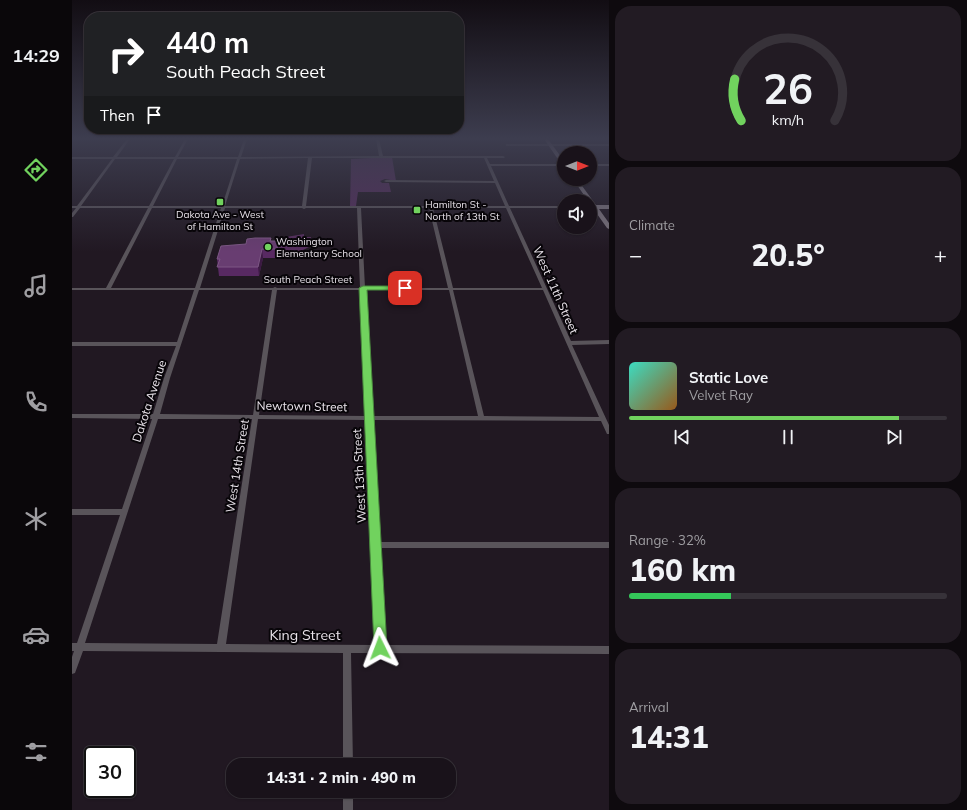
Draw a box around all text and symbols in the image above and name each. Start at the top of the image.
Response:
text: 440 m [166,25,249,60]
icon: right [100,28,152,80]
text: 14:29 [12,44,60,67]
text: South Peach Street [166,60,325,83]
text: 26 [763,62,813,114]
icon: arrive [143,104,165,126]
text: Then [100,106,135,125]
text: km/h [772,111,804,129]
north arrow [557,146,597,186]
map controls [557,146,597,234]
icon: directions [22,156,50,184]
button: sound [557,194,597,234]
marker: Dakota Ave - West of Hamilton St [215,197,225,207]
place label: Hamilton St - North of 13th St [425,198,500,223]
marker: Hamilton St - North of 13th St [412,205,422,215]
place label: Dakota Ave - West of Hamilton St [176,208,264,233]
text: Climate [629,217,675,233]
place label: Washington Elementary School [276,235,362,260]
text: 20.5° [751,236,825,274]
text: − [629,241,642,269]
text: + [934,241,947,269]
marker: Washington Elementary School [263,242,273,252]
street label: West 11th Street [530,244,582,336]
pin [388,271,422,305]
icon: music [22,272,50,300]
street label: South Peach Street [264,273,353,286]
icon: arrive [394,277,416,299]
street label: Dakota Avenue [129,358,169,444]
text: Static Love [689,368,768,387]
text: Velvet Ray [689,387,753,403]
icon: phone [22,388,50,416]
street label: Newtown Street [257,398,347,414]
street label: West 14th Street [222,418,252,514]
icon: previous [671,426,693,448]
icon: pause [777,426,799,448]
icon: next [883,426,905,448]
street label: West 13th Street [349,429,369,523]
icon: climate [22,505,50,533]
text: Range · 32% [629,532,706,548]
text: 160 km [629,551,736,589]
icon: car [22,621,50,649]
street label: King Street [269,626,341,644]
position arrow [359,627,401,669]
text: Arrival [629,699,669,715]
text: 14:31 [629,718,709,756]
icon: filters [22,738,50,766]
speed limit sign: 30 [84,746,136,798]
text: 14:31 · 2 min · 490 m [266,768,416,787]

